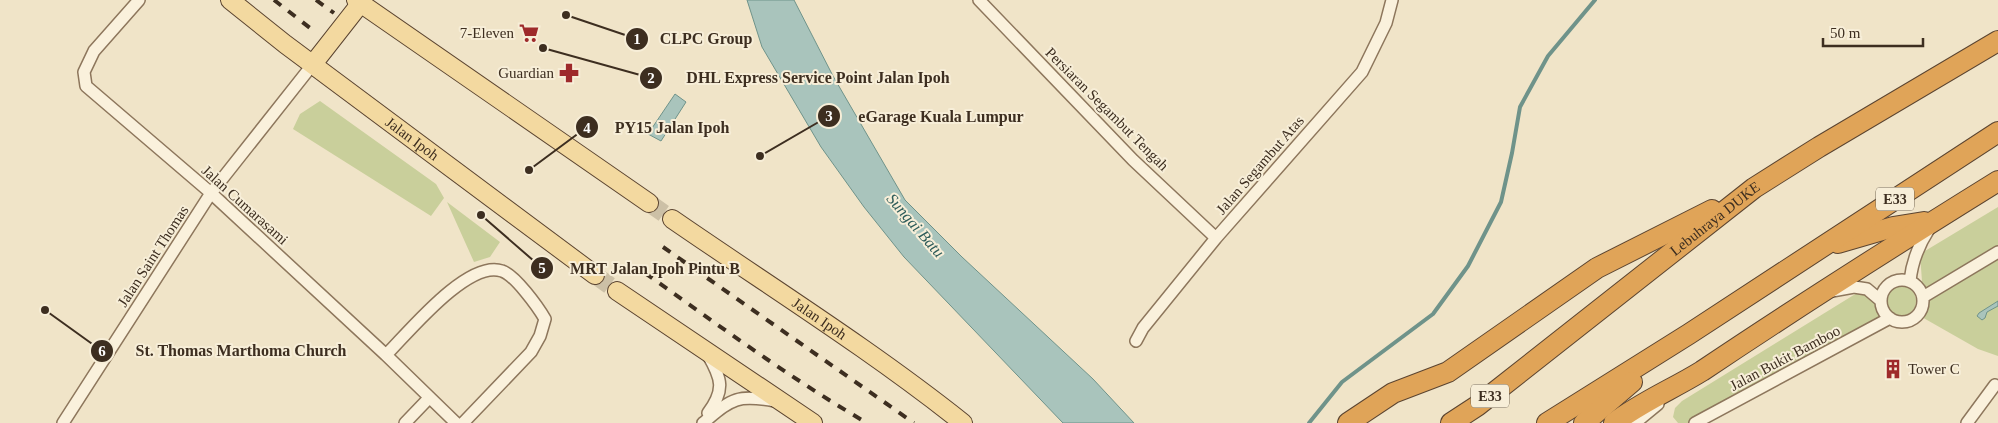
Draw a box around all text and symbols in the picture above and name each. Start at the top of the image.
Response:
scale bar [1823,15,1923,47]
supermarket icon: 7-Eleven [518,22,540,44]
callout: CLPC Group [624,23,762,54]
place label: 7-Eleven [460,25,515,41]
text: 50 m [1830,25,1861,41]
text: CLPC Group [660,30,752,48]
text: 1 [633,31,641,47]
street label: Persiaran Segambut Tengah [1042,44,1172,174]
pharmacy icon: Guardian [558,62,580,84]
callout: DHL Express Service Point Jalan Ipoh [638,62,973,93]
place label: Guardian [498,65,554,81]
text: DHL Express Service Point Jalan Ipoh [686,69,950,87]
text: 2 [647,70,655,86]
callout: eGarage Kuala Lumpur [817,101,1040,132]
text: 3 [825,108,833,124]
text: eGarage Kuala Lumpur [858,108,1024,126]
callout: PY15 Jalan Ipoh [574,112,744,143]
street label: Jalan Segambut Atas [1213,112,1307,217]
street label: Jalan Ipoh [382,114,442,164]
text: PY15 Jalan Ipoh [615,119,729,137]
text: 4 [583,120,591,136]
street label: Jalan Cumarasami [199,162,291,248]
street label: Lebuhraya DUKE [1667,178,1763,259]
road number: E33 [1876,188,1914,210]
water label: Sungai Batu [883,190,948,261]
street label: Jalan Saint Thomas [114,202,192,310]
callout: MRT Jalan Ipoh Pintu B [529,253,756,284]
text: 5 [538,260,546,276]
text: MRT Jalan Ipoh Pintu B [570,260,740,278]
street label: Jalan Ipoh [789,295,850,343]
street label: Jalan Bukit Bamboo [1727,322,1843,394]
callout: St. Thomas Marthoma Church [90,335,368,366]
text: St. Thomas Marthoma Church [136,342,347,359]
text: 6 [98,343,106,359]
building icon: Tower C [1882,358,1904,380]
place label: Tower C [1908,361,1960,377]
road number: E33 [1471,384,1509,408]

